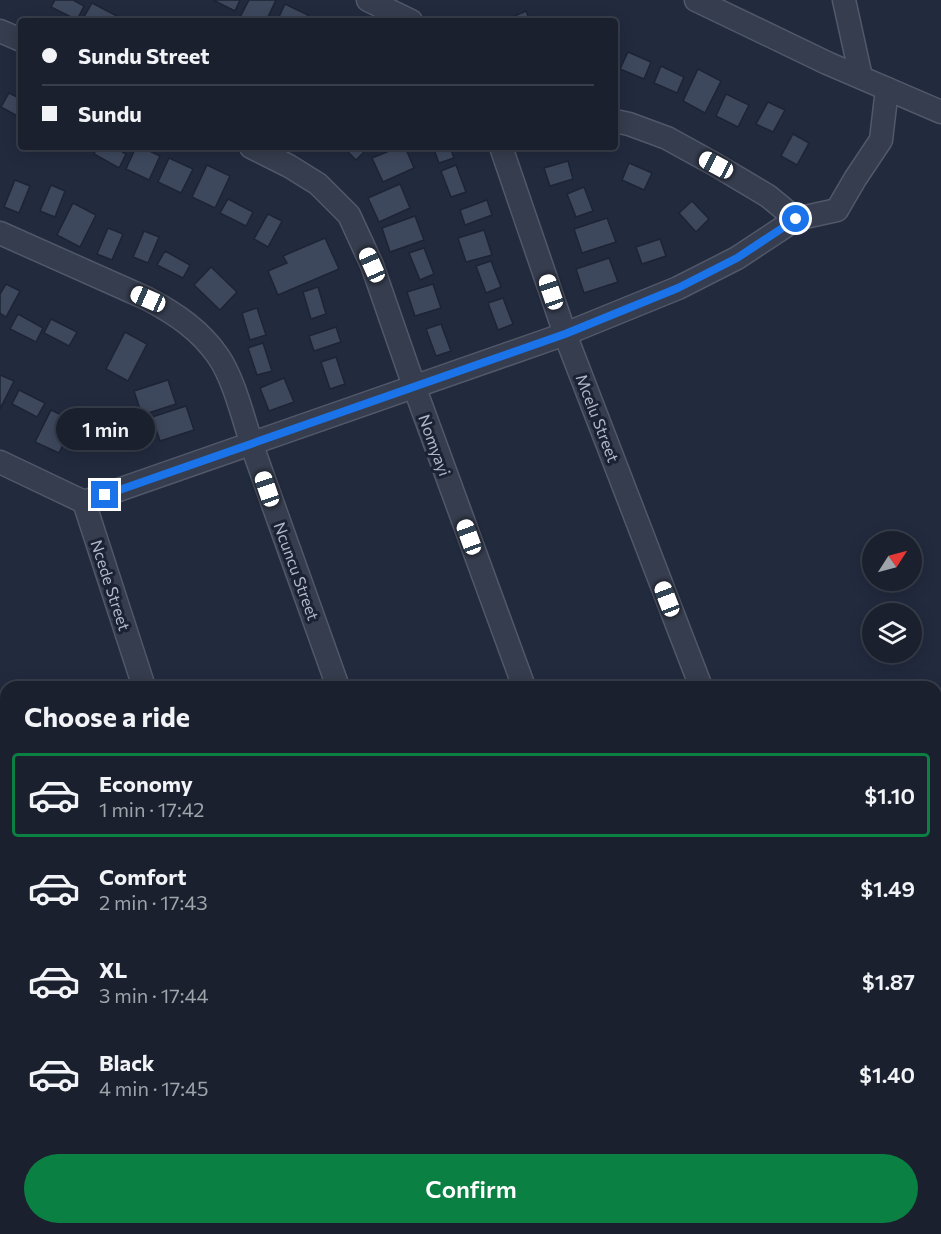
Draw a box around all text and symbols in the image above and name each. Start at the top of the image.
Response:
text: Sundu Street [78,42,210,69]
text: Sundu [78,100,142,127]
car [696,149,736,181]
route start [782,205,809,232]
car [356,245,388,285]
car [537,272,565,312]
car [128,283,168,315]
street label: Mcelu Street [572,371,624,465]
callout: 1 min [56,408,154,450]
street label: Nomyayi [415,412,455,478]
text: 1 min [82,417,129,441]
car [253,469,281,509]
route end [91,481,118,508]
car [454,517,484,557]
street label: Ncuncu Street [270,519,324,623]
north arrow [862,531,922,591]
map controls [862,531,922,663]
street label: Ncede Street [87,537,135,633]
car [652,579,682,619]
button: layers [862,603,922,663]
text: Choose a ride [24,700,190,733]
icon: car [27,768,81,822]
text: Economy [99,770,193,797]
text: $1.10 [864,782,915,809]
text: 1 min · 17:42 [99,797,204,821]
icon: car [27,861,81,915]
text: Comfort [99,863,187,890]
text: $1.49 [860,875,915,902]
text: 2 min · 17:43 [99,890,208,914]
icon: car [27,954,81,1008]
text: XL [99,956,127,983]
text: $1.87 [862,968,915,995]
text: 3 min · 17:44 [99,983,209,1007]
icon: car [27,1047,81,1101]
text: Black [99,1049,154,1076]
text: $1.40 [859,1061,915,1088]
text: 4 min · 17:45 [99,1076,209,1100]
button: Confirm [24,1154,918,1223]

